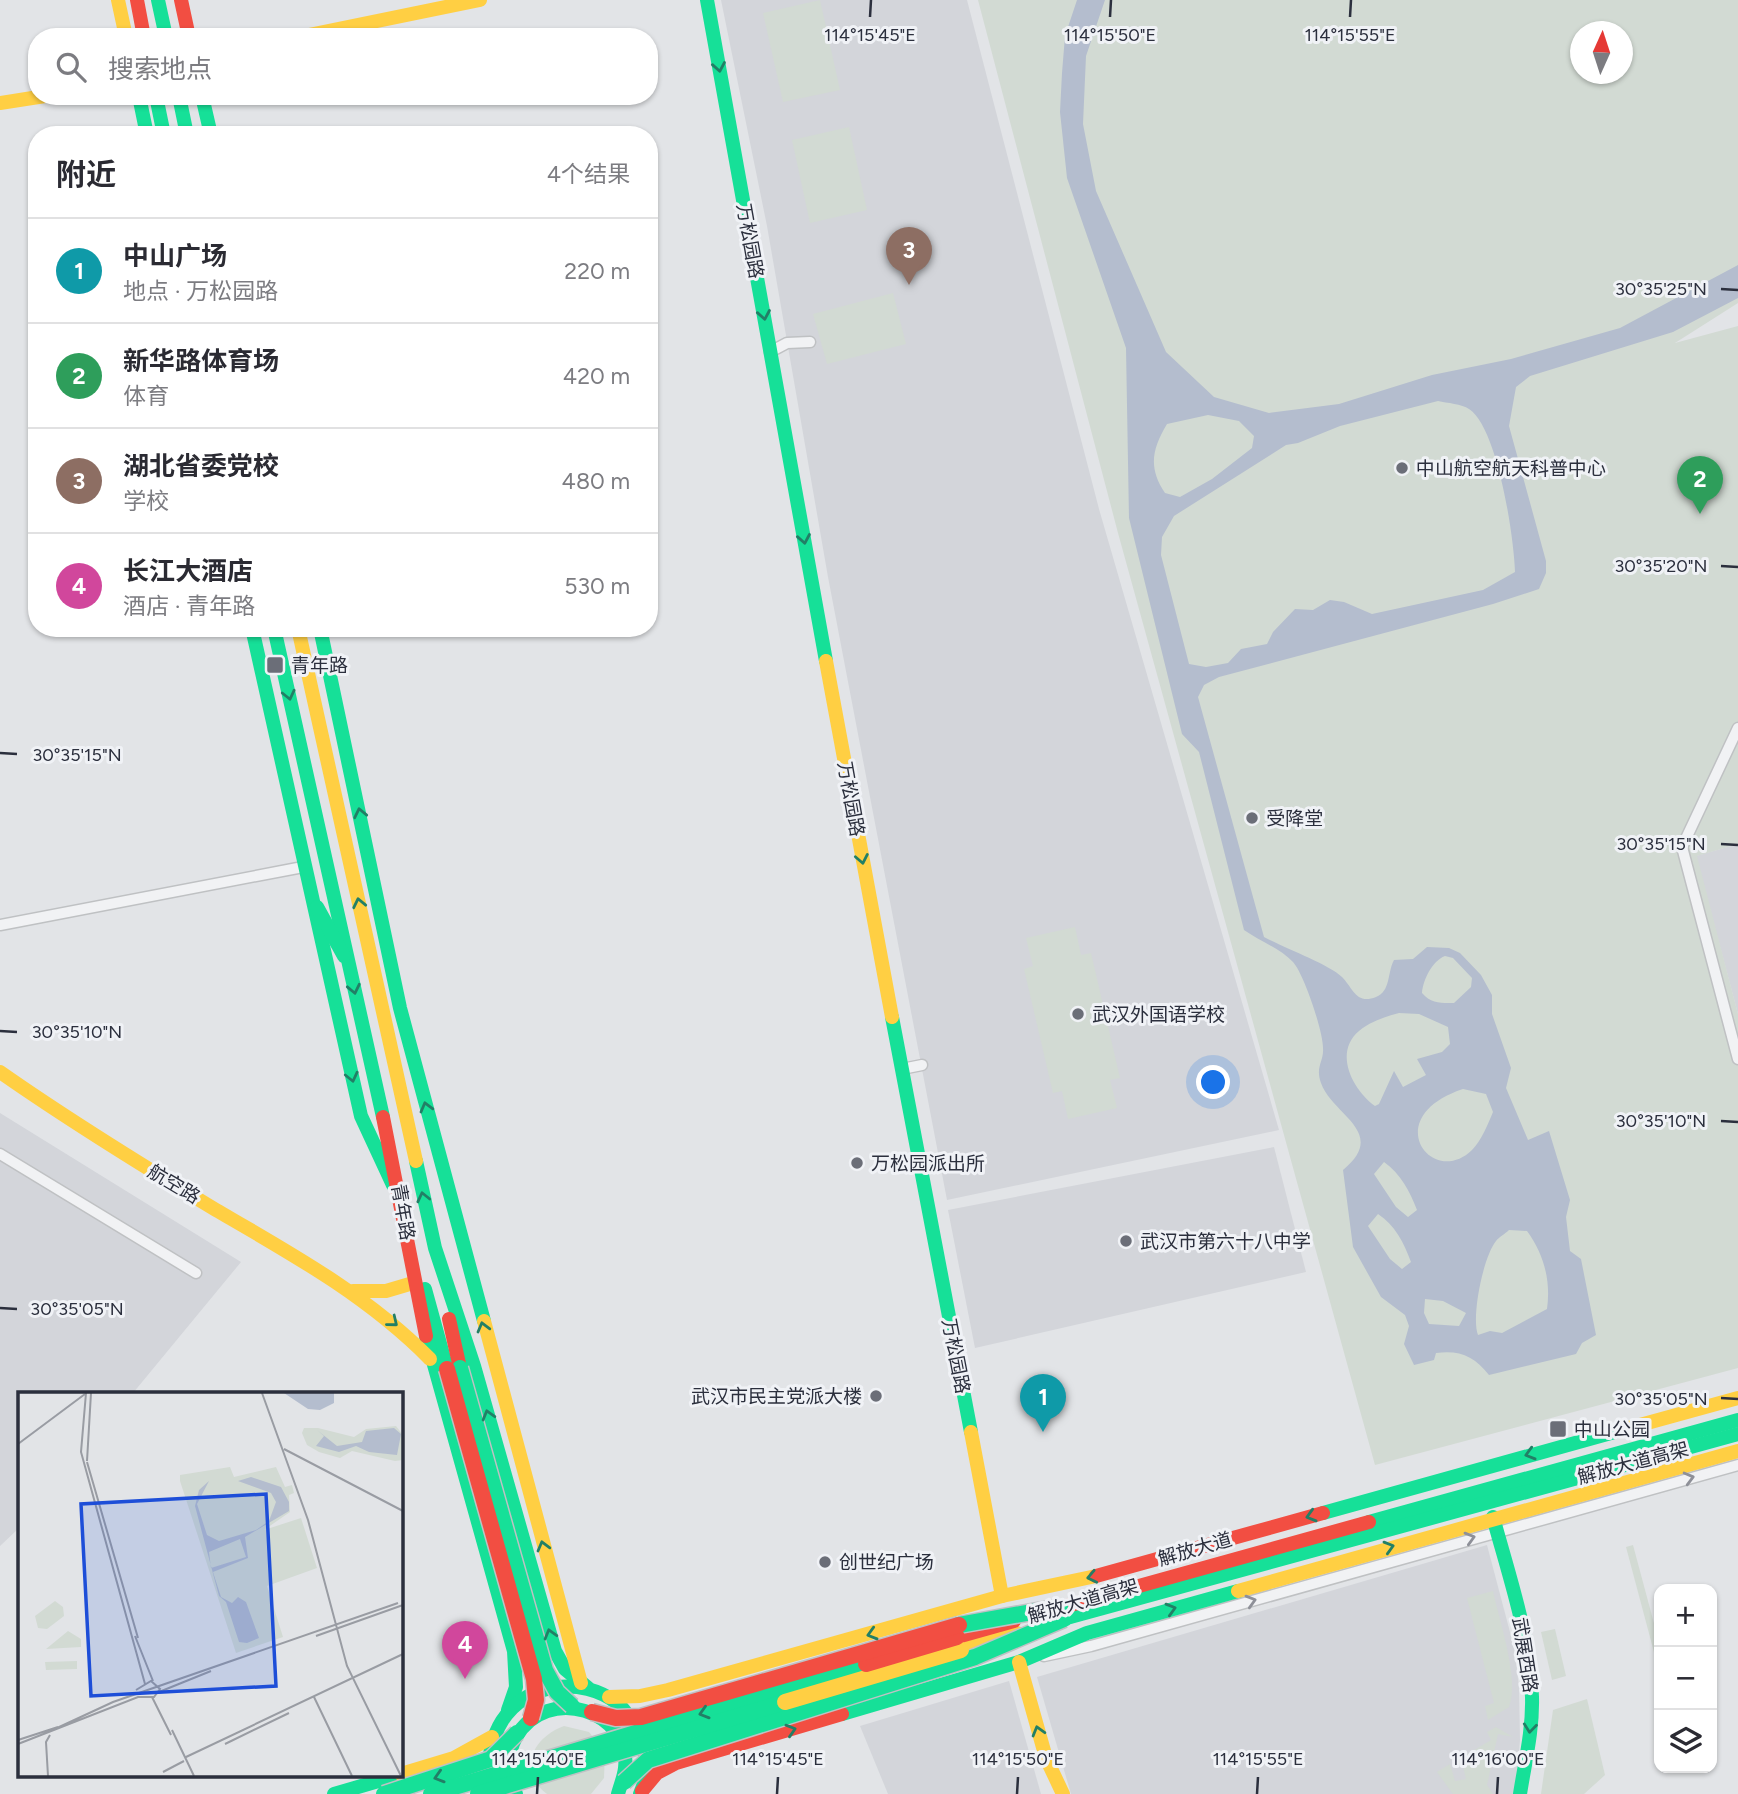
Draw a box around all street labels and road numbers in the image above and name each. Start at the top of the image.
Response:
street label: 万松园路 [732,202,768,280]
street label: 万松园路 [833,760,869,838]
street label: 航空路 [144,1159,204,1209]
street label: 青年路 [387,1182,419,1242]
street label: 万松园路 [937,1316,975,1396]
street label: 解放大道高架 [1575,1437,1691,1489]
street label: 解放大道 [1155,1527,1235,1571]
street label: 解放大道高架 [1025,1574,1141,1628]
street label: 武展西路 [1508,1616,1542,1694]

